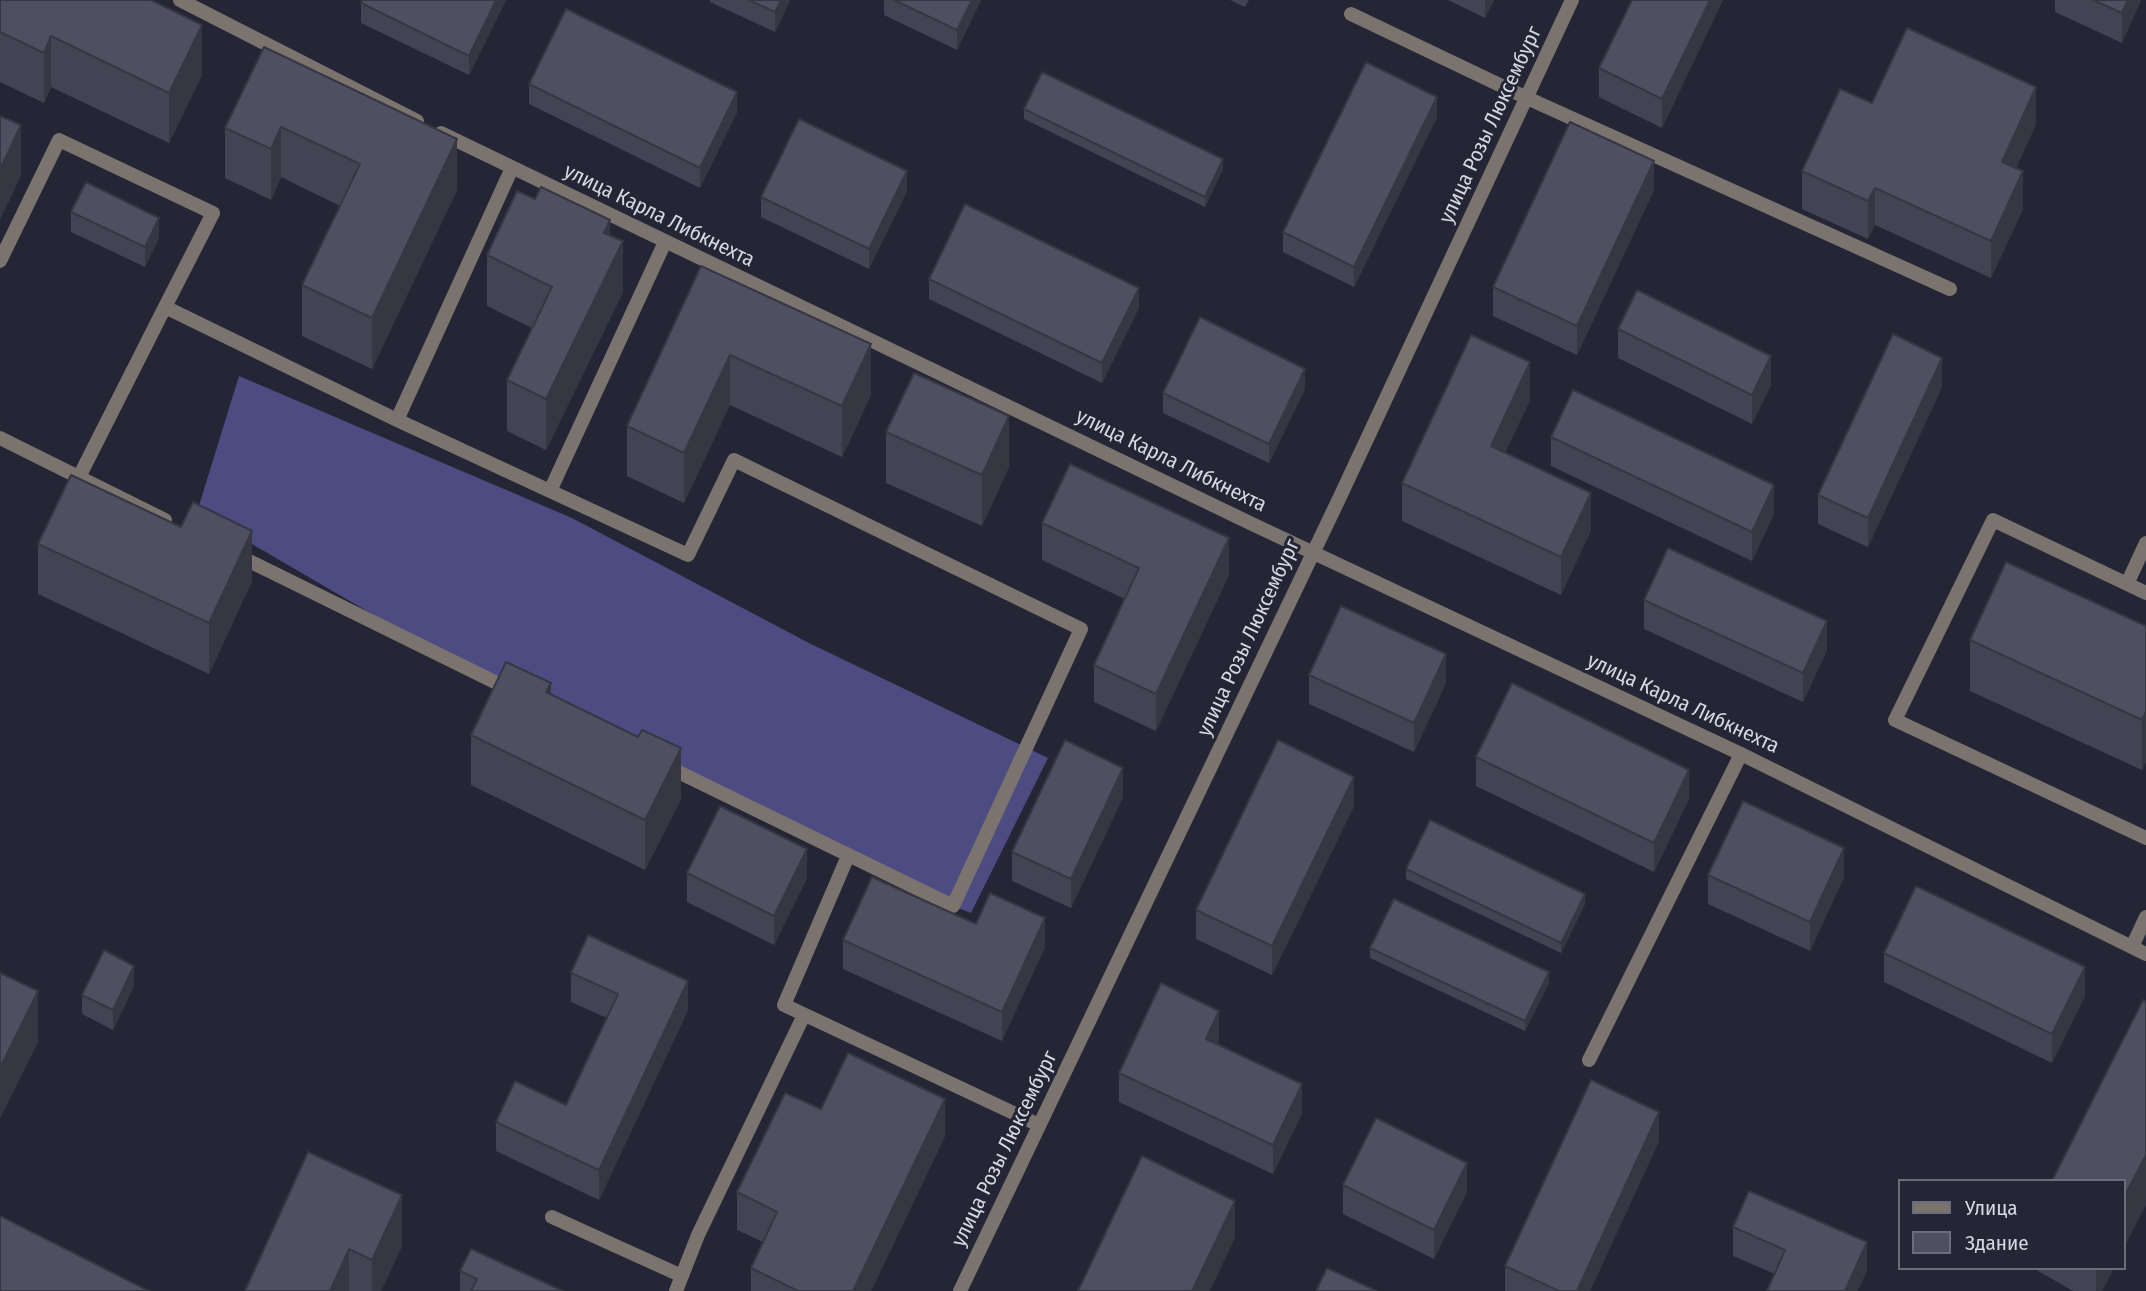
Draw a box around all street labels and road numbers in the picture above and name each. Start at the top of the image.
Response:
street label: улица Розы Люксембург [1434,22,1548,228]
street label: улица Карла Либкнехта [560,159,758,273]
street label: улица Карла Либкнехта [1072,404,1270,518]
street label: улица Розы Люксембург [1192,535,1306,741]
street label: улица Карла Либкнехта [1583,648,1783,760]
street label: улица Розы Люксембург [947,1047,1063,1251]

